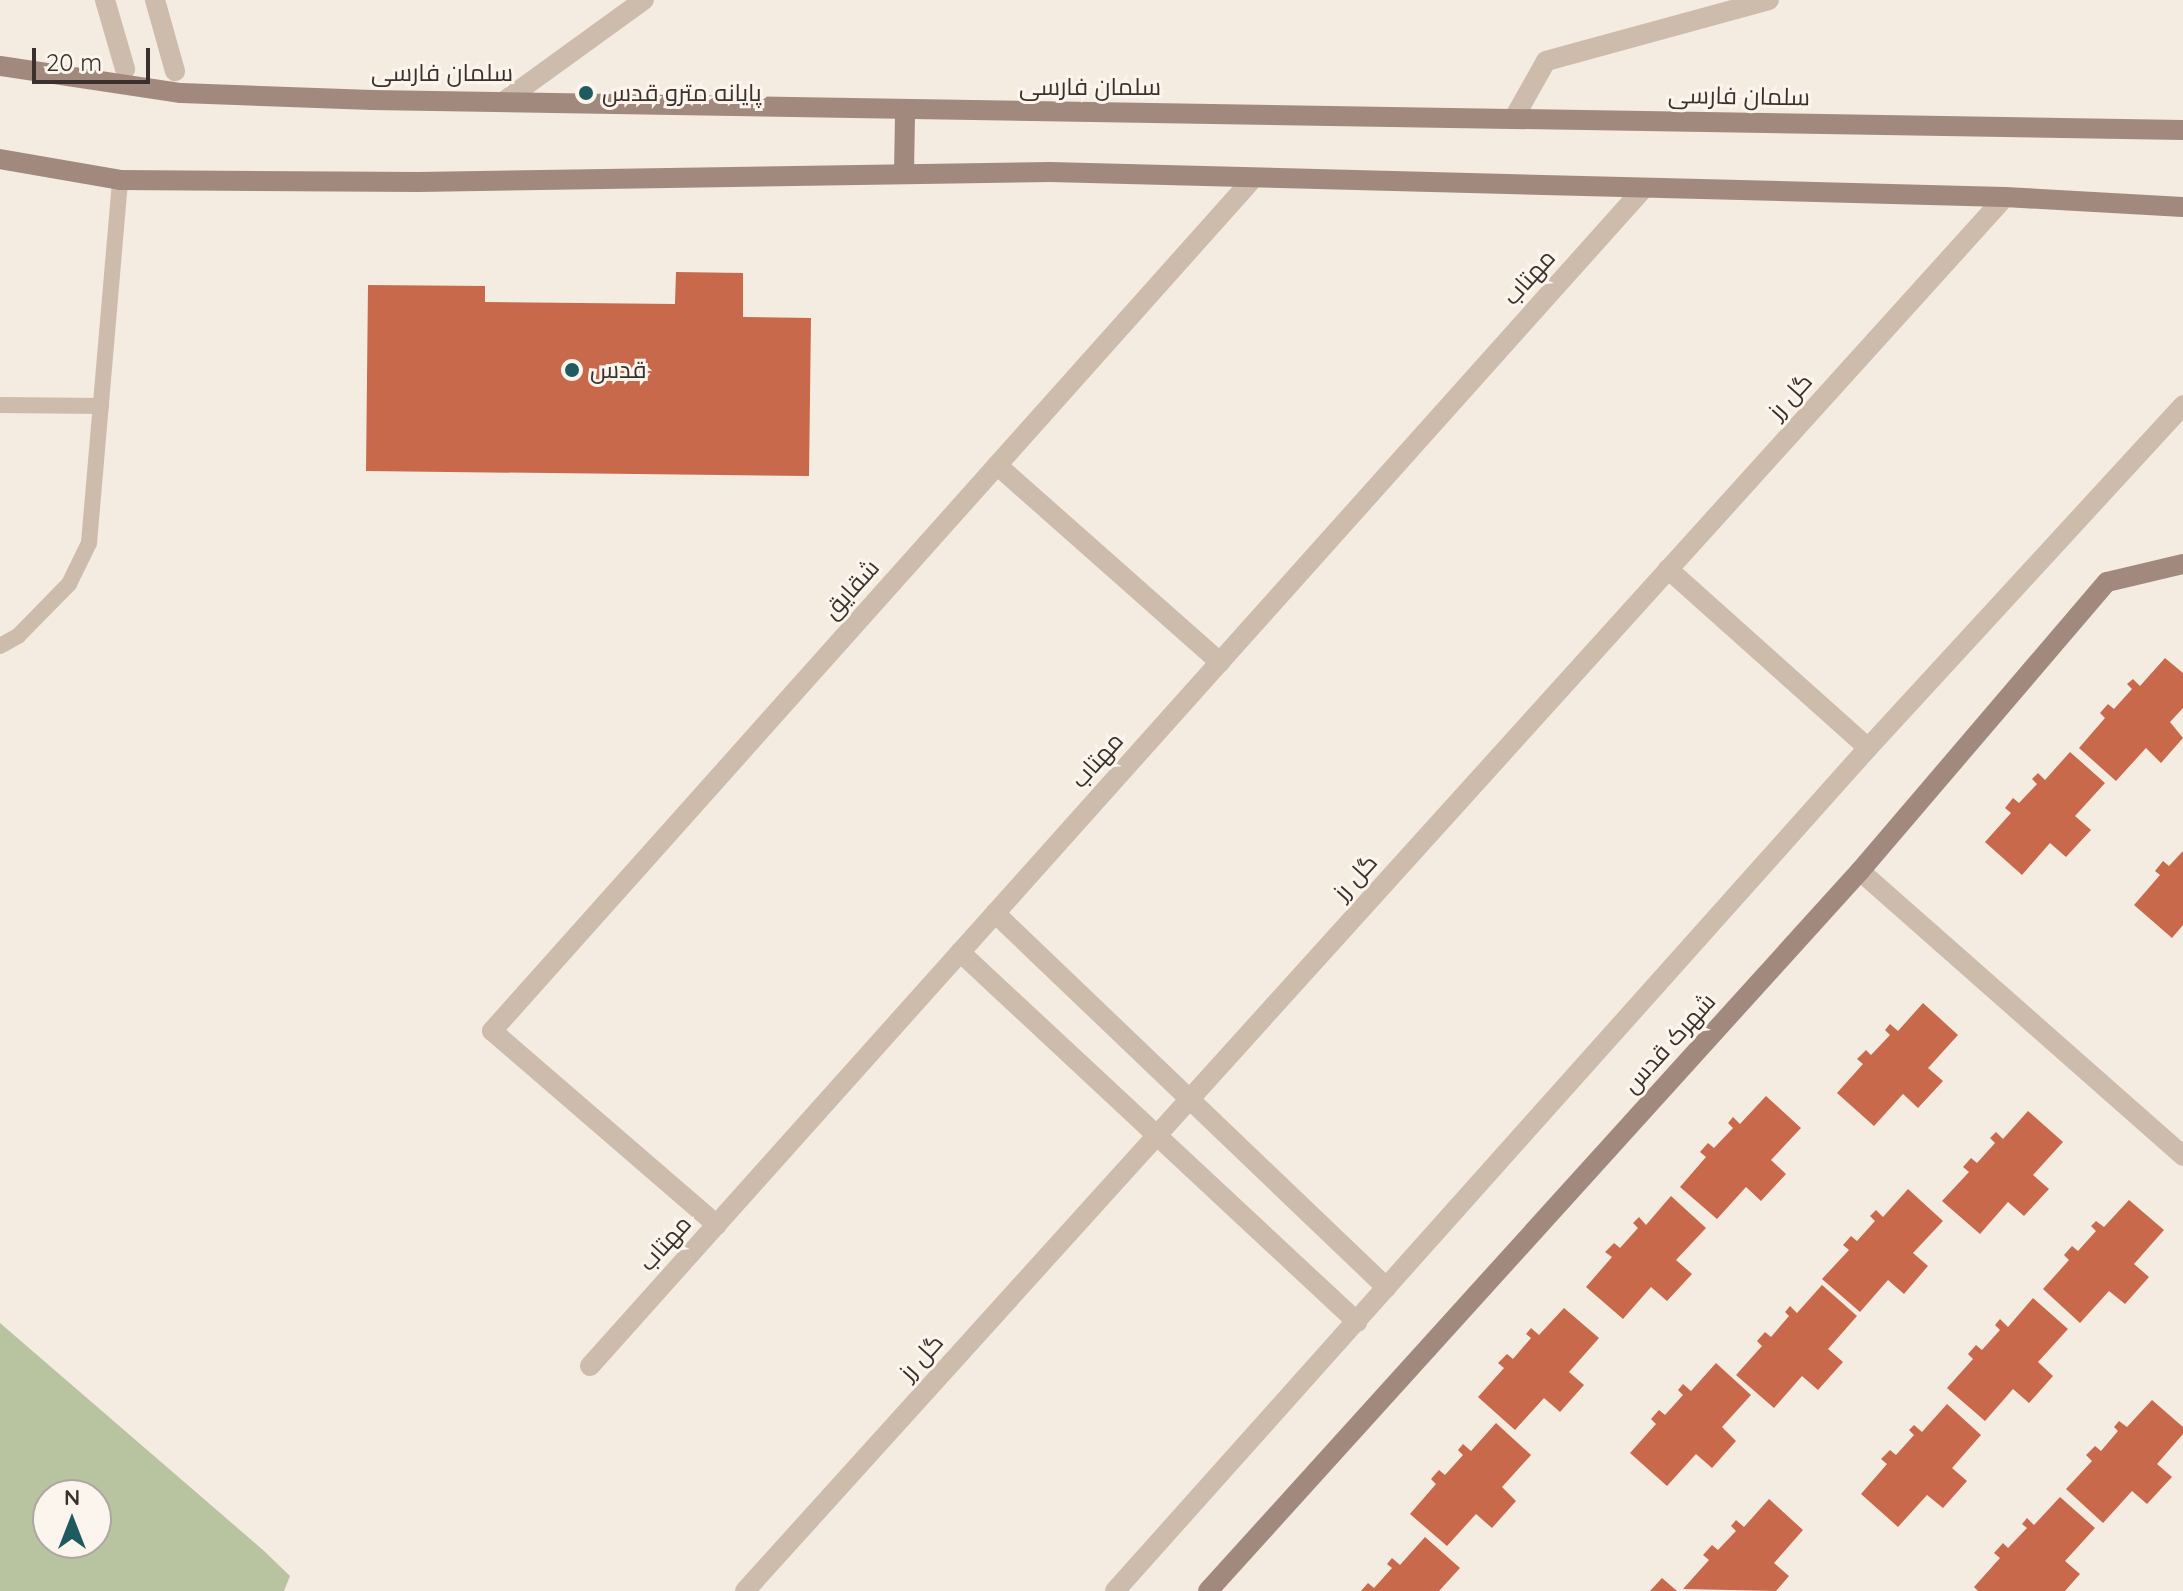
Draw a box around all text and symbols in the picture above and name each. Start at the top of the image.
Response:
scale bar [36,32,154,82]
text: 20 m [46,47,102,77]
street label: سلمان فارسی [371,59,513,87]
street label: سلمان فارسی [1019,73,1161,101]
place label: پایانه مترو قدس [602,79,762,107]
street label: سلمان فارسی [1668,80,1810,112]
marker: پایانه مترو قدس [577,84,595,102]
street label: مهتاب [1497,243,1561,311]
place label: قدس [590,356,646,384]
marker: قدس [561,359,583,381]
street label: گل رز [1762,367,1818,425]
street label: شقايق [817,553,885,625]
street label: مهتاب [1065,726,1129,794]
street label: گل رز [1327,848,1383,906]
street label: شهرک قدس [1617,987,1721,1099]
street label: مهتاب [633,1209,697,1277]
street label: گل رز [893,1328,949,1386]
north arrow [32,1479,112,1559]
text: N [64,1483,80,1511]

